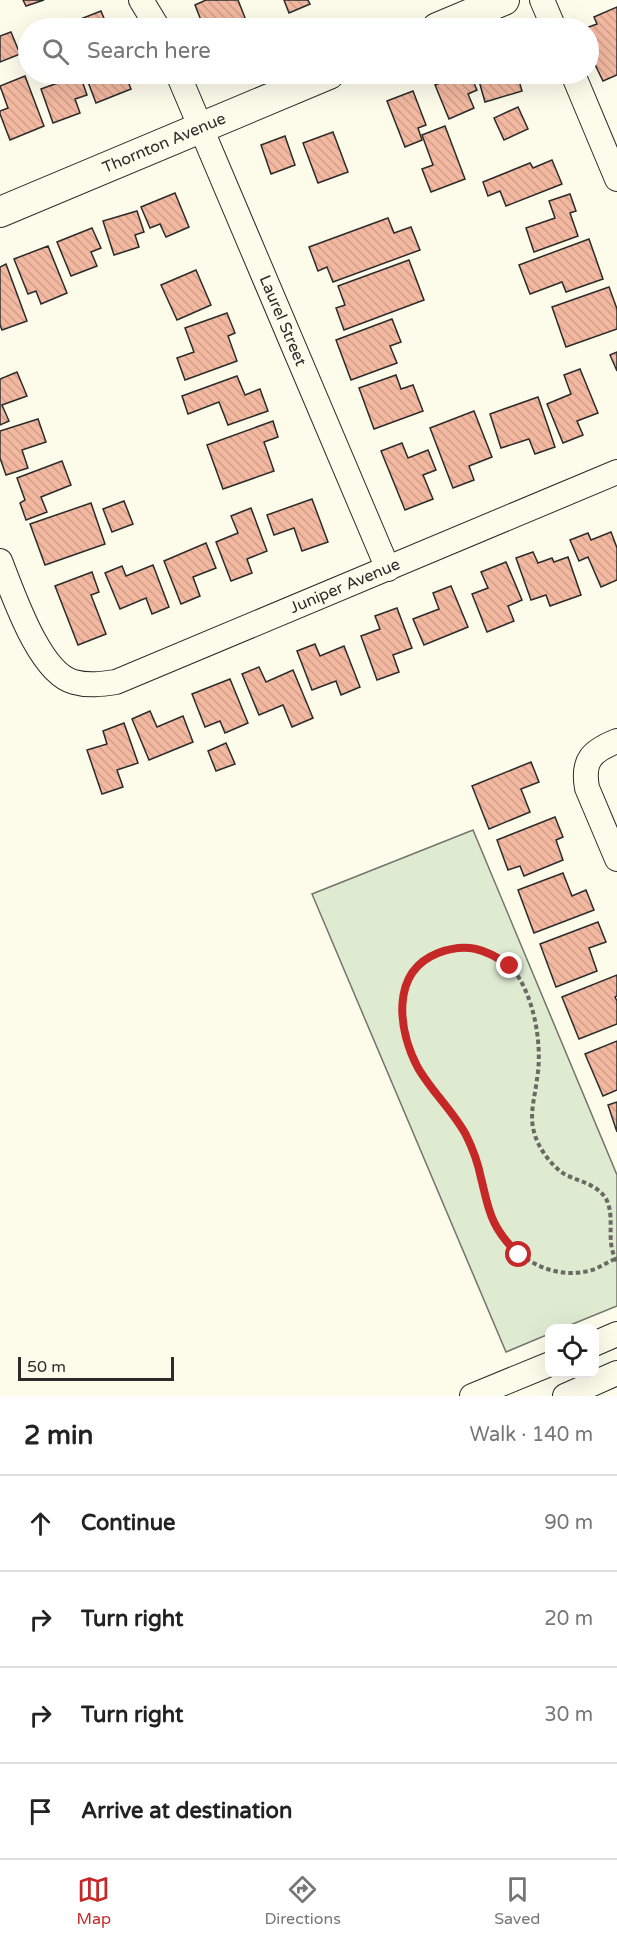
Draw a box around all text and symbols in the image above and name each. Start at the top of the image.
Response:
search box [18,18,599,84]
icon: search [39,35,72,68]
text: Search here [87,38,211,64]
street label: Thornton Avenue [99,108,229,178]
street label: Laurel Street [255,272,311,369]
street label: Juniper Avenue [287,554,403,618]
route end [496,952,522,978]
route start [505,1241,531,1267]
map controls [545,1324,599,1378]
button: locate [545,1324,599,1378]
scale bar [18,1354,174,1382]
text: 50 m [27,1357,66,1377]
text: 2 min [24,1420,93,1451]
text: Walk · 140 m [470,1423,593,1447]
icon: ahead [24,1507,57,1540]
text: Continue [81,1510,176,1536]
text: 90 m [544,1511,593,1535]
icon: right [24,1603,57,1636]
text: Turn right [81,1606,183,1632]
text: 20 m [544,1607,593,1631]
icon: right [24,1699,57,1732]
text: Turn right [81,1702,183,1728]
text: 30 m [544,1703,593,1727]
icon: arrive [24,1795,57,1828]
text: Arrive at destination [81,1798,292,1824]
tab: Map [77,1873,111,1929]
tab: Directions [264,1873,341,1929]
tab: Saved [494,1873,540,1929]

